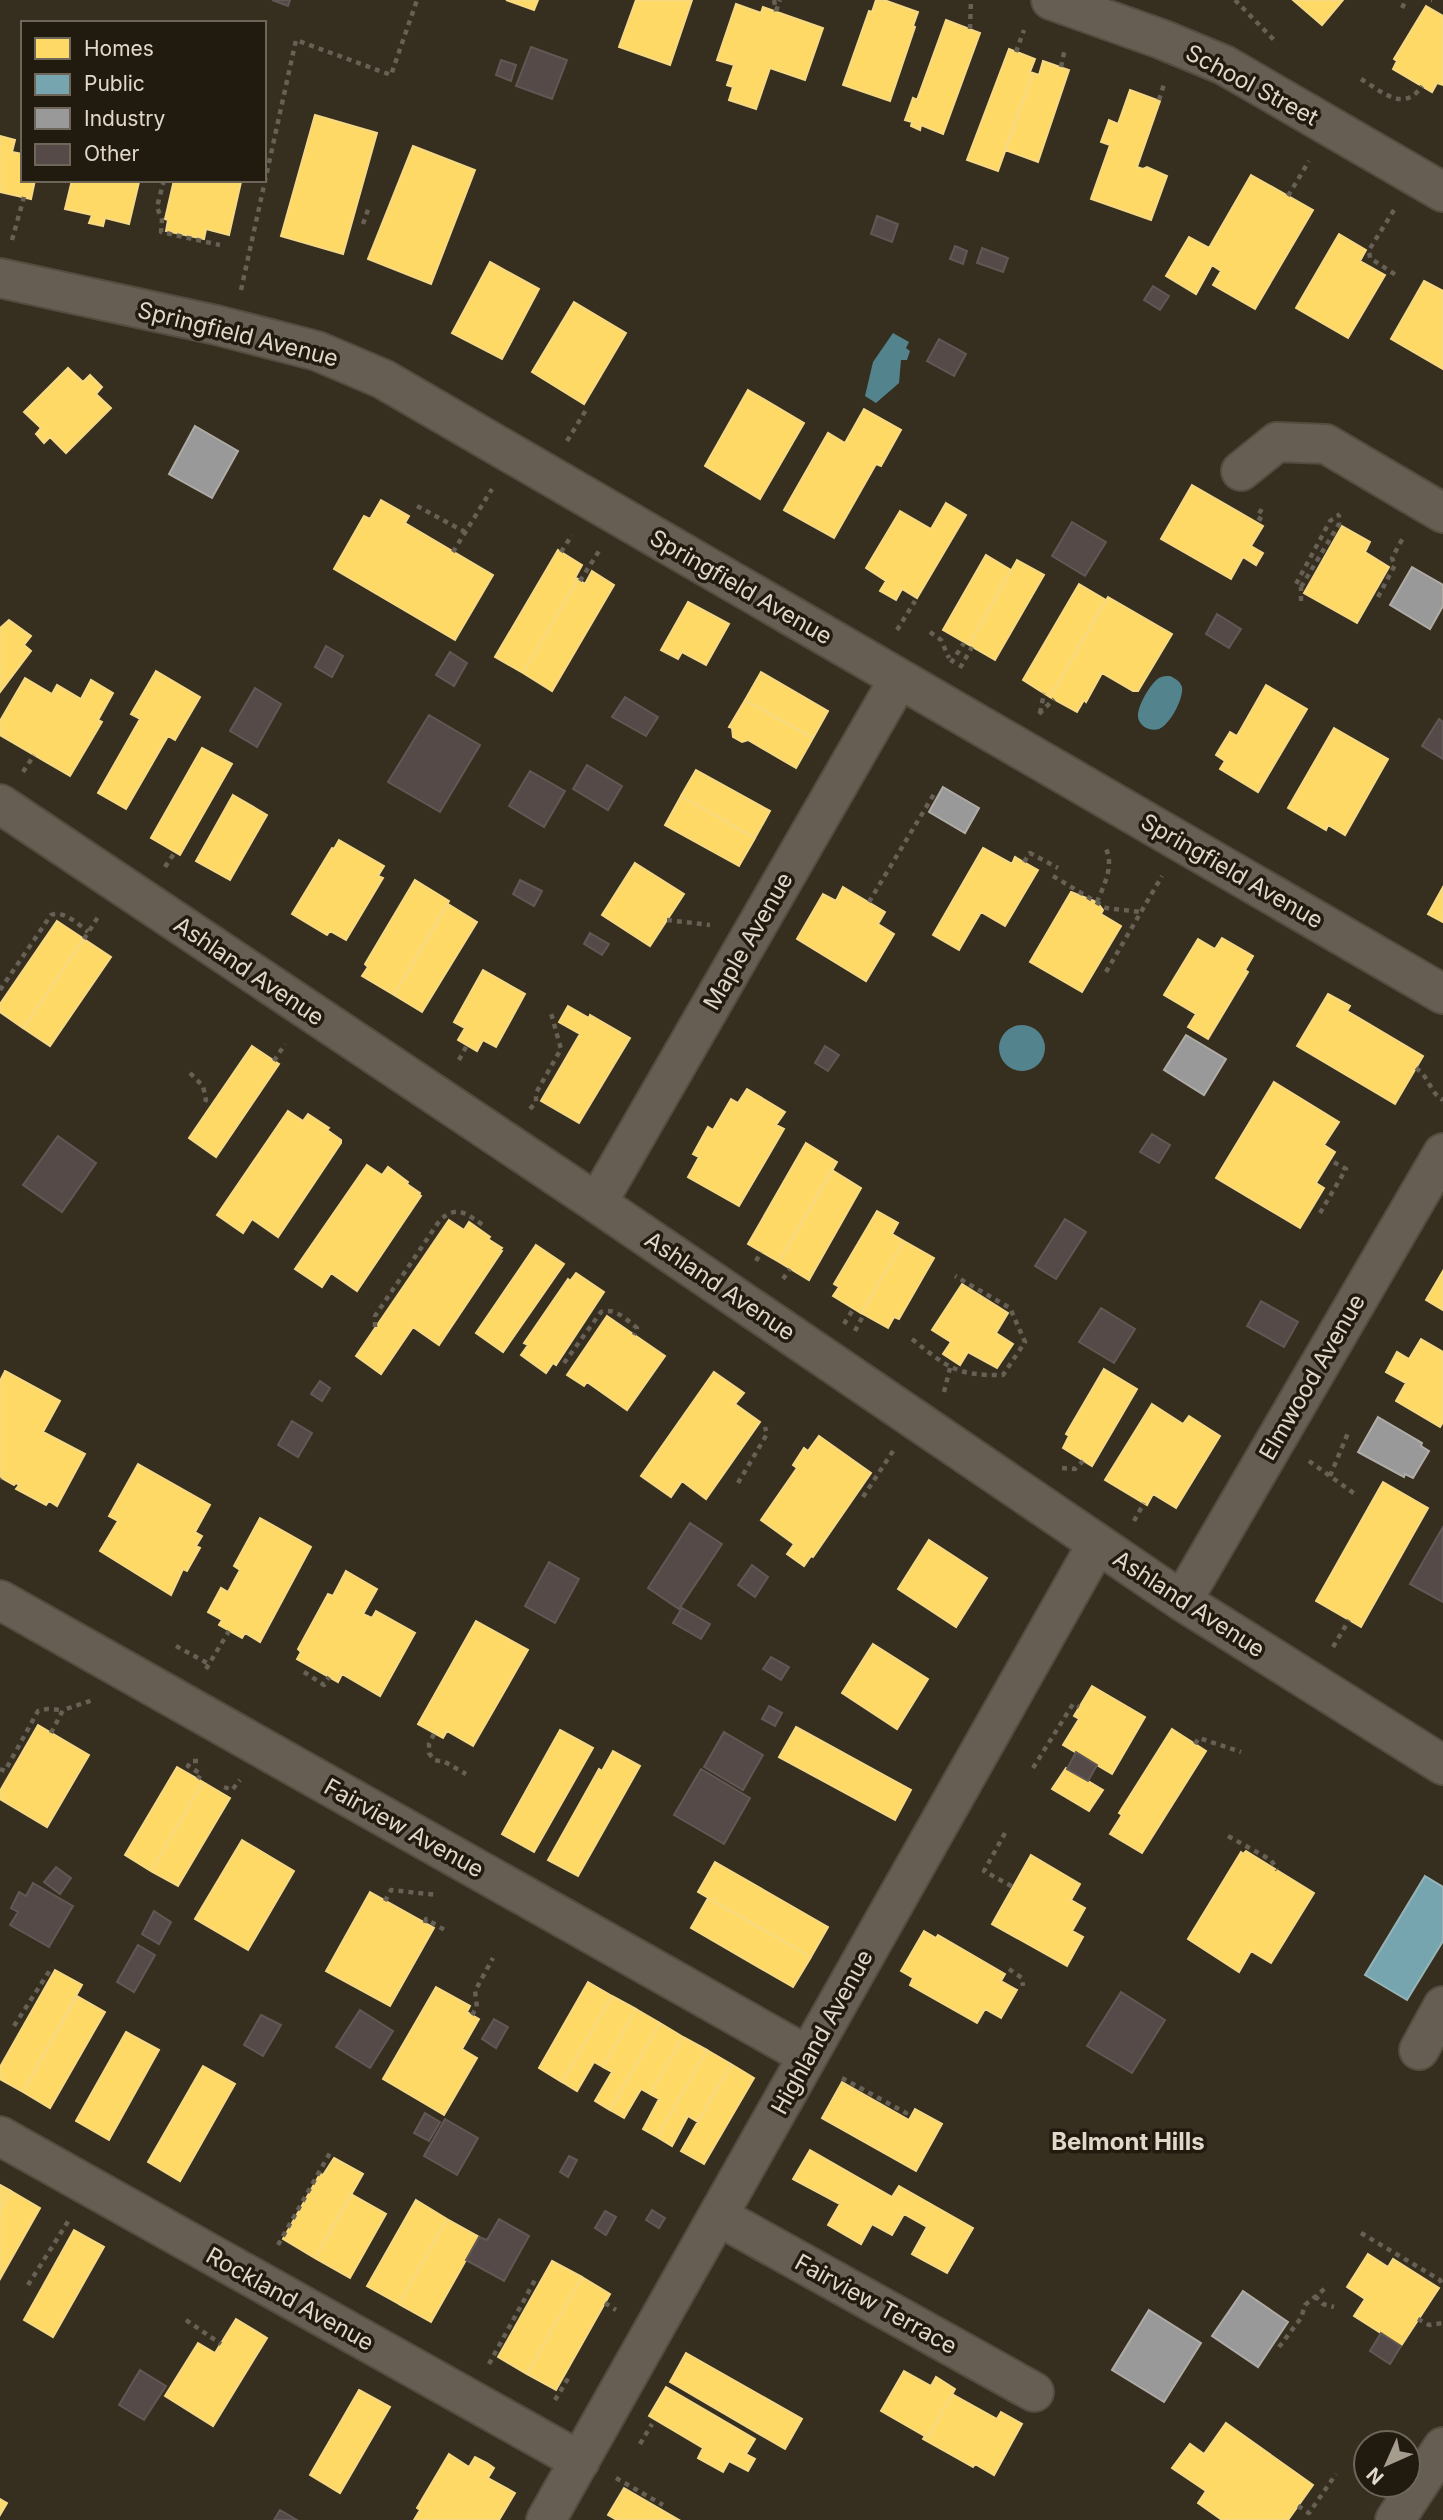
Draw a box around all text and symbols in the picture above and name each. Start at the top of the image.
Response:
legend [21,21,266,182]
text: Homes [84,36,154,61]
street label: School Street [1181,38,1323,132]
text: Public [84,71,145,96]
text: Industry [84,106,166,131]
text: Other [84,141,140,166]
street label: Springfield Avenue [135,296,341,372]
street label: Springfield Avenue [645,523,837,651]
street label: Springfield Avenue [1136,807,1328,935]
street label: Maple Avenue [697,867,799,1015]
street label: Ashland Avenue [169,910,329,1032]
street label: Ashland Avenue [640,1225,800,1347]
street label: Elmwood Avenue [1253,1289,1371,1465]
street label: Ashland Avenue [1108,1545,1270,1663]
street label: Fairview Avenue [319,1773,489,1883]
street label: Highland Avenue [765,1945,879,2119]
district label: Belmont Hills [1051,2127,1205,2156]
street label: Rockland Avenue [201,2241,379,2357]
street label: Fairview Terrace [790,2248,962,2360]
north arrow [1352,2429,1422,2499]
text: N [1362,2462,1389,2489]

